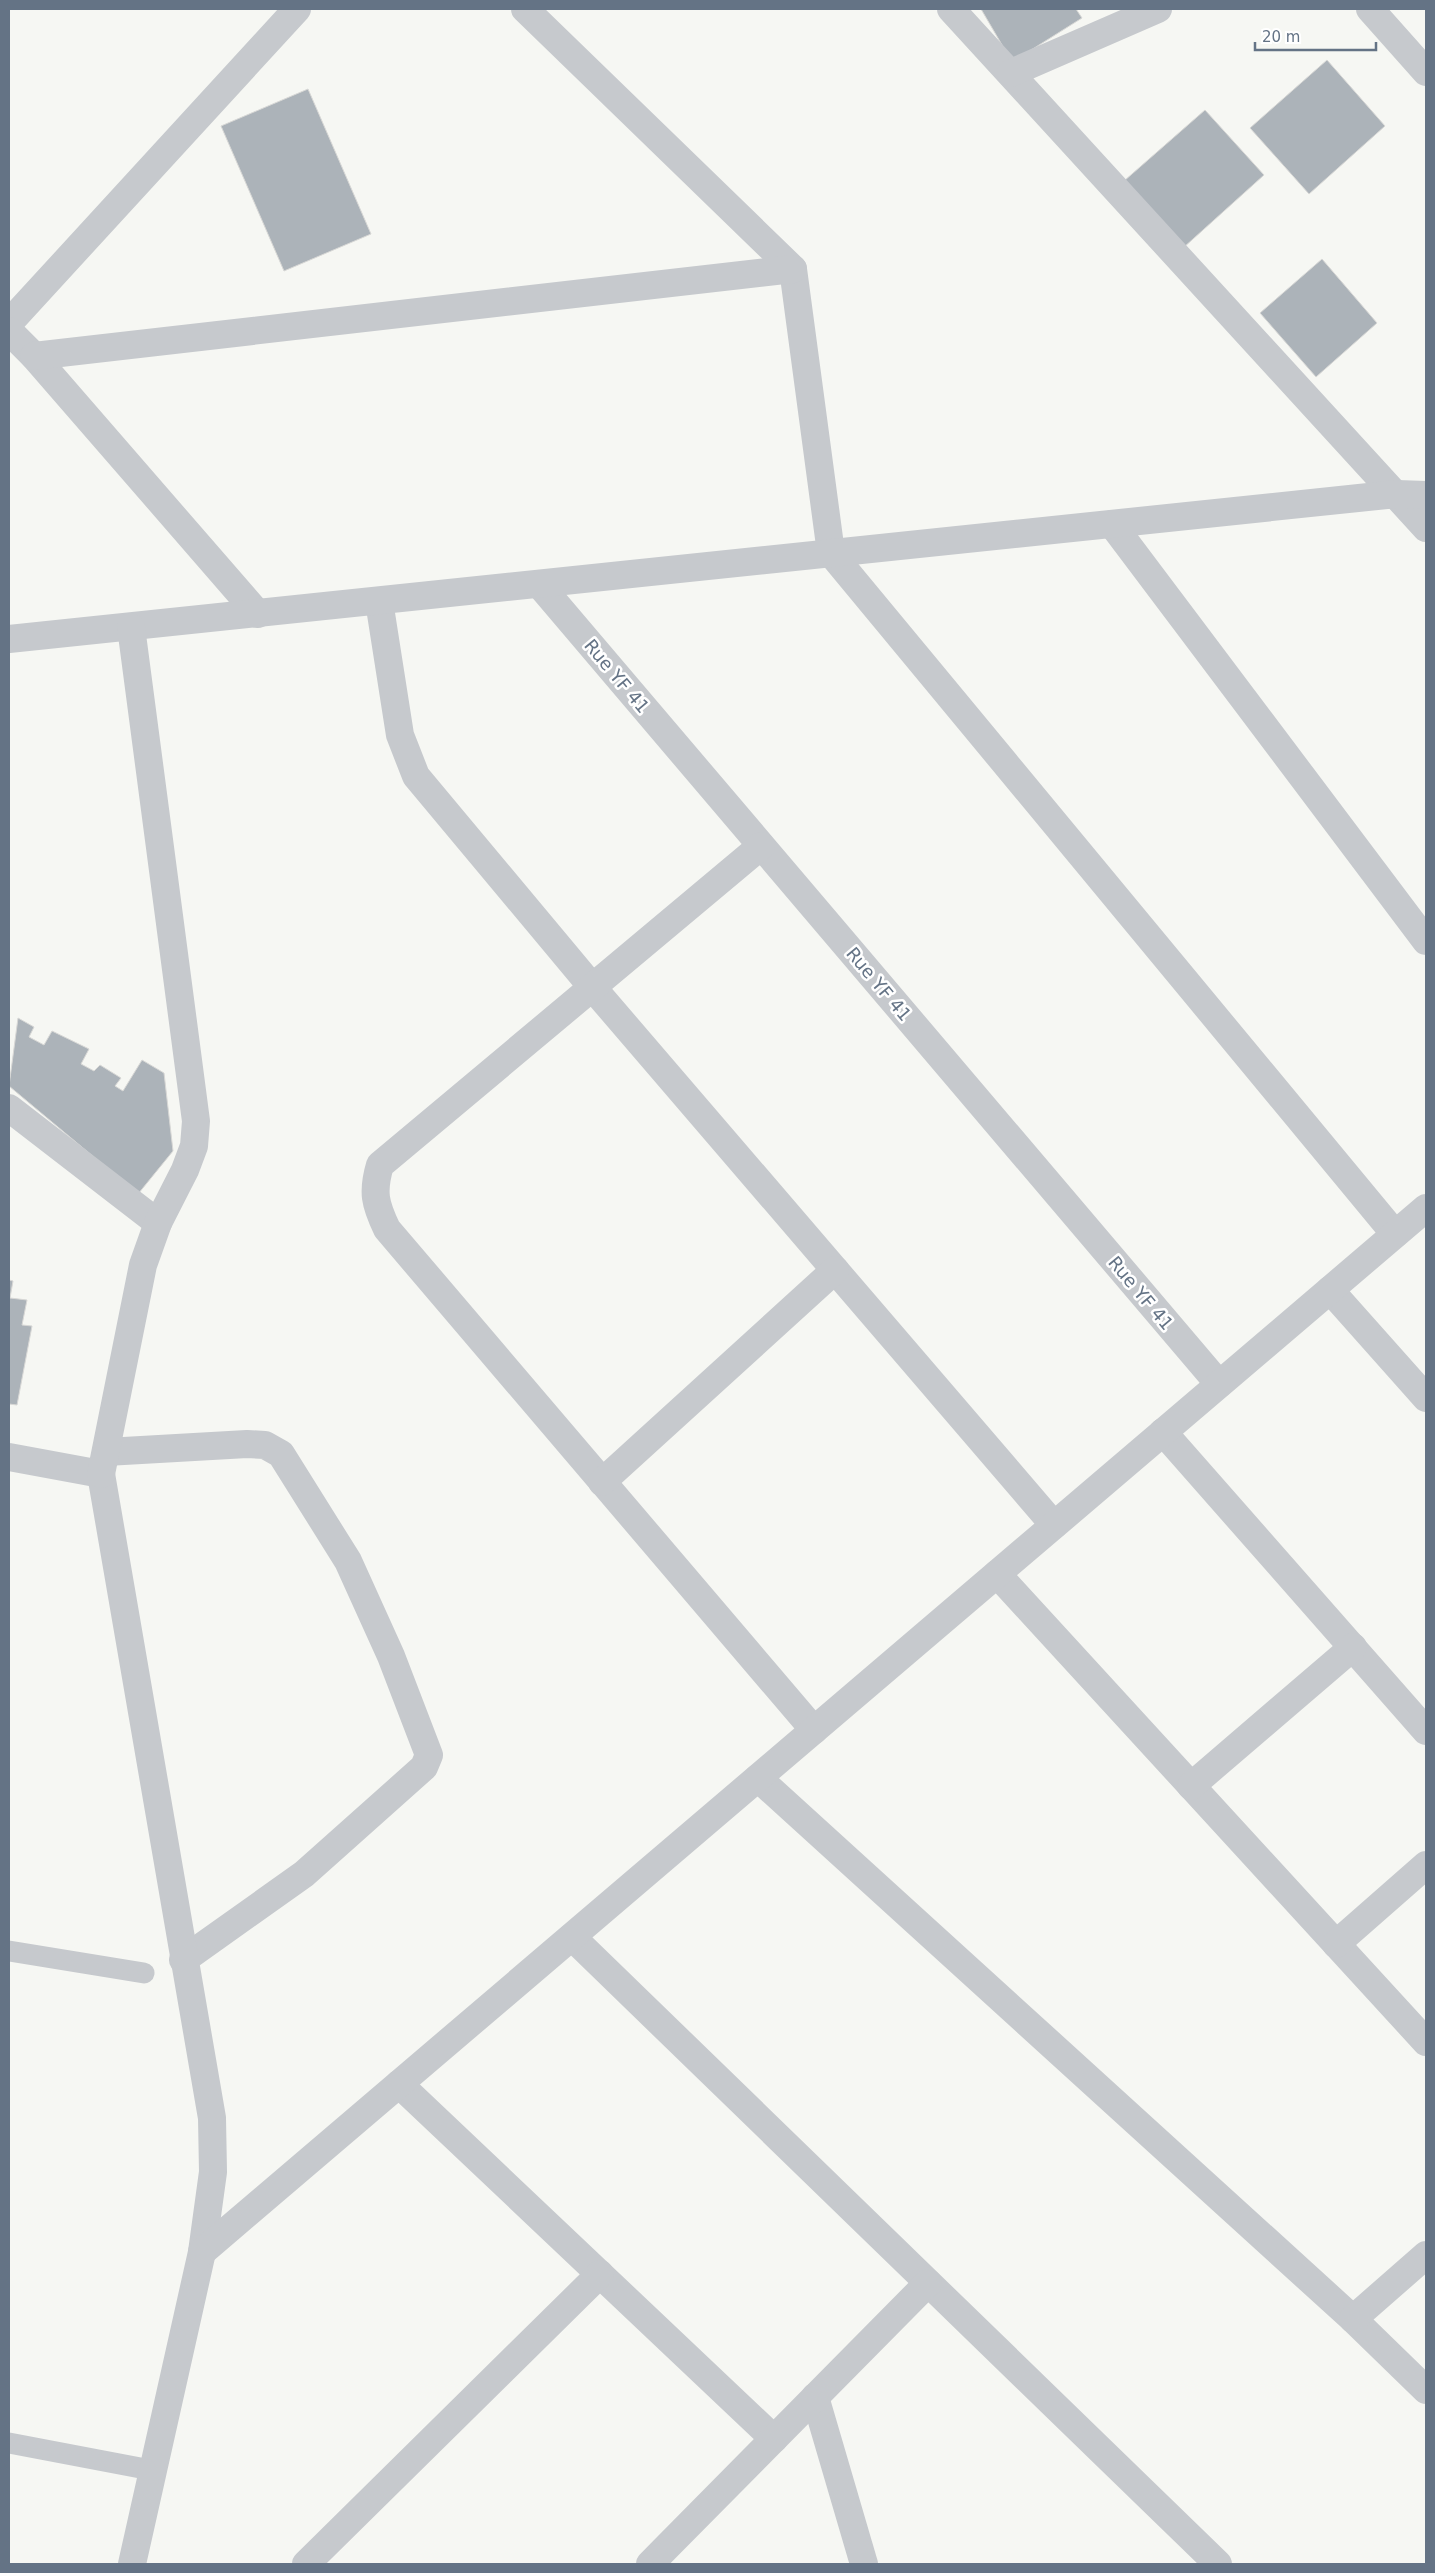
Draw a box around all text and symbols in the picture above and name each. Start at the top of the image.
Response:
scale bar [1255,20,1376,52]
text: 20 m [1262,28,1300,46]
street label: Rue YF 41 [580,635,654,717]
street label: Rue YF 41 [842,943,916,1025]
street label: Rue YF 41 [1104,1252,1178,1334]

